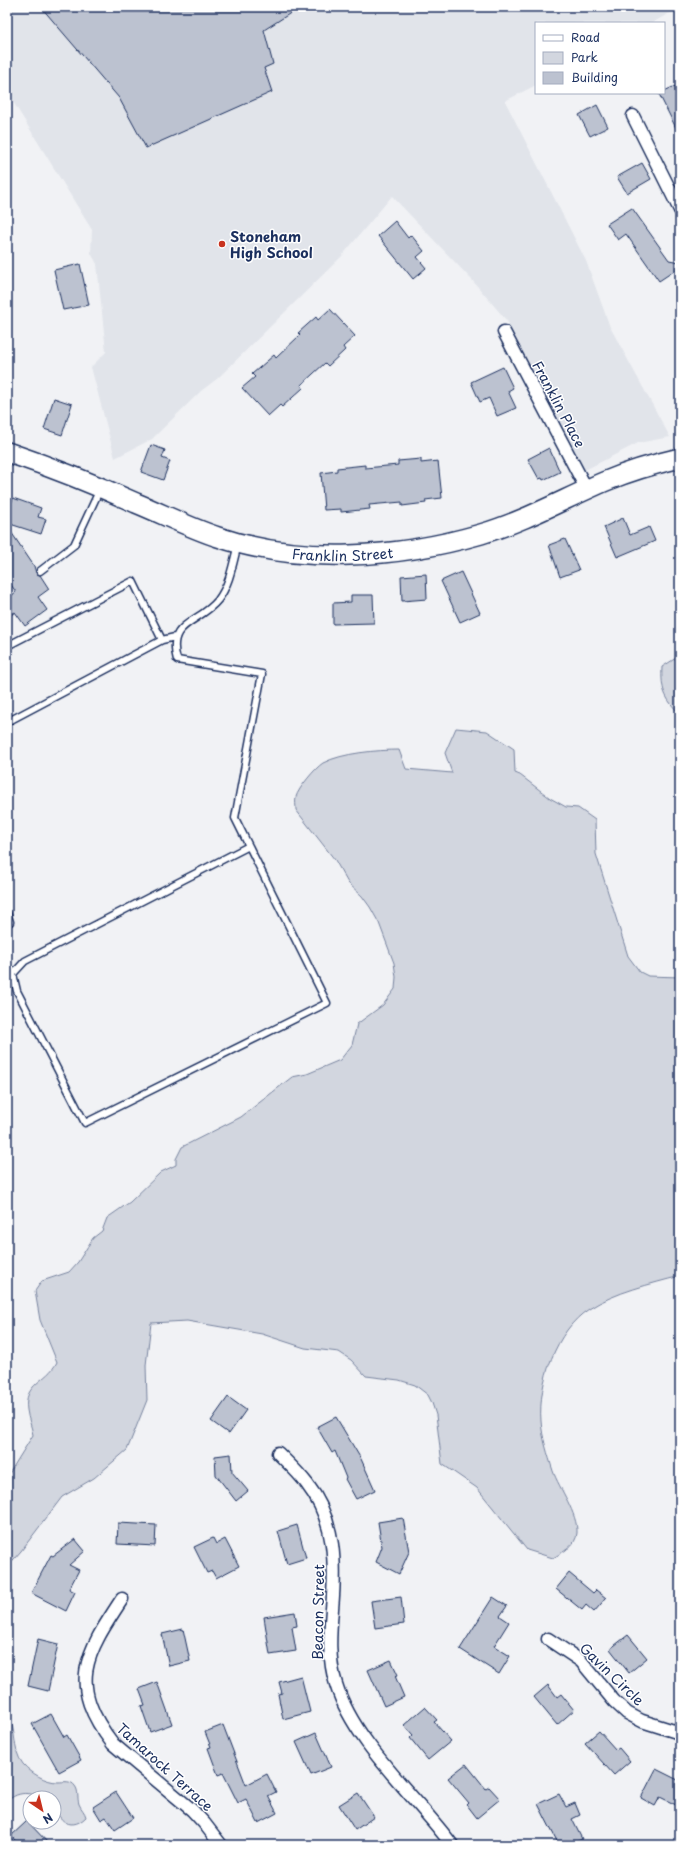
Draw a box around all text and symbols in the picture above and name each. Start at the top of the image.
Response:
legend [535,22,665,94]
text: Road [571,28,600,46]
text: Park [571,48,598,66]
text: Building [571,68,618,86]
place label: Stoneham High School [230,226,313,263]
marker: Stoneham High School [217,239,227,249]
street label: Franklin Place [527,357,591,451]
street label: Franklin Street [291,541,395,566]
street label: Beacon Street [307,1564,329,1660]
street label: Gavin Circle [575,1638,649,1710]
street label: Tamarock Terrace [112,1718,218,1816]
north arrow [22,1790,62,1830]
text: N [39,1809,56,1828]

